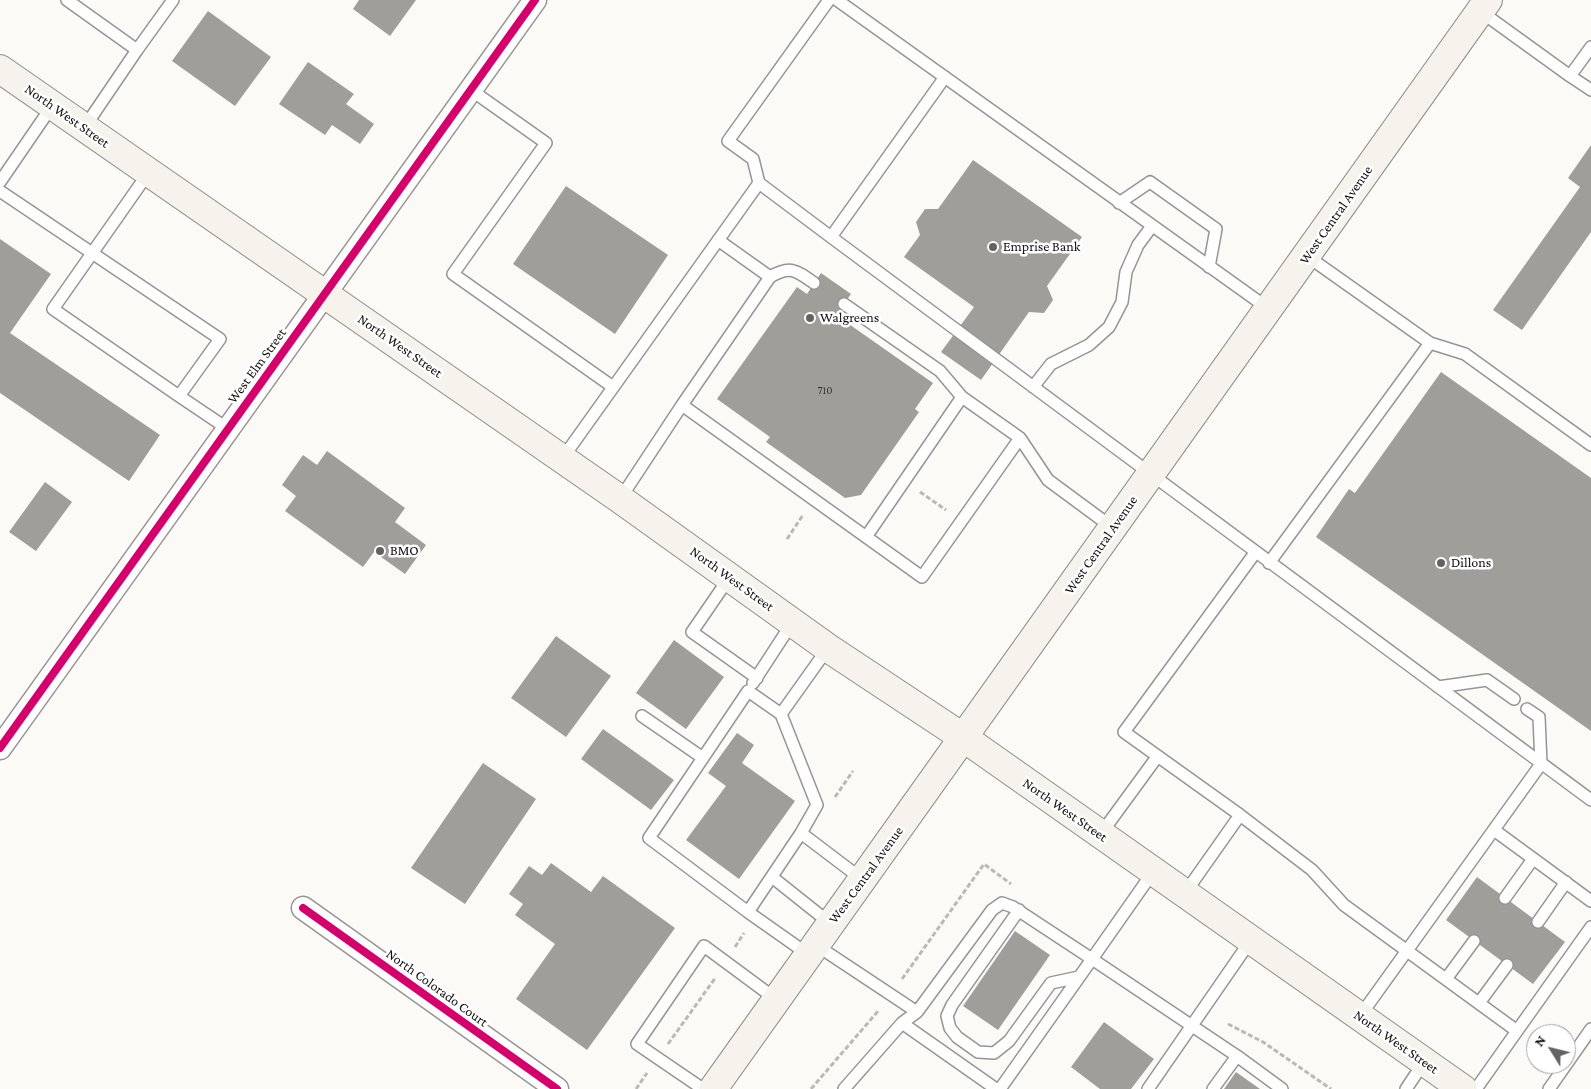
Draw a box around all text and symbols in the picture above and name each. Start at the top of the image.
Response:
street label: North West Street [21,81,113,151]
street label: West Central Avenue [1296,163,1376,267]
place label: Emprise Bank [1003,239,1080,255]
marker: Emprise Bank [987,241,999,253]
place label: Walgreens [820,310,879,326]
street label: North West Street [354,311,446,381]
marker: Walgreens [804,312,816,324]
street label: West Elm Street [224,325,290,407]
house number: 710 [818,384,832,398]
street label: West Central Avenue [1061,493,1141,597]
place label: BMO [390,543,419,559]
street label: North West Street [687,543,777,615]
marker: BMO [374,545,386,557]
place label: Dillons [1451,555,1491,571]
marker: Dillons [1435,557,1447,569]
street label: North West Street [1019,775,1111,845]
street label: West Central Avenue [825,823,907,927]
street label: North Colorado Court [383,945,491,1031]
street label: North West Street [1350,1007,1442,1077]
north arrow [1526,1024,1576,1074]
text: N [1530,1032,1549,1049]

